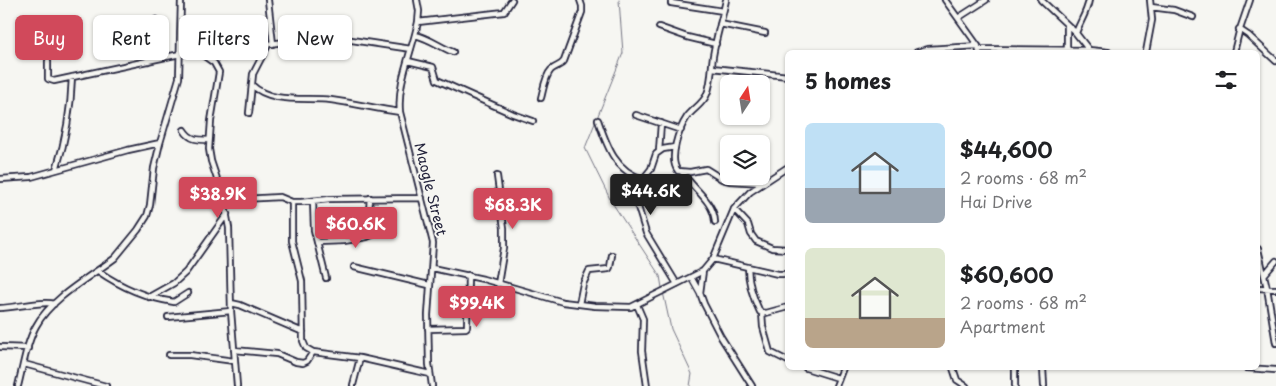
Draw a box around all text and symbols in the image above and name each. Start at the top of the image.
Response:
chip: Buy [15,15,83,60]
chip: Rent [93,15,169,60]
chip: Filters [179,15,268,60]
chip: New [278,15,352,60]
text: 5 homes [805,64,891,96]
icon: filters [1212,66,1240,94]
north arrow [720,75,770,125]
map controls [720,75,770,185]
text: $44,600 [960,133,1053,165]
button: layers [720,135,770,185]
street label: Maogle Street [409,140,453,238]
icon: home [845,143,905,203]
text: 2 rooms · 68 m² [960,165,1087,189]
pin: $44.6K [610,174,692,216]
pin: $38.9K [177,176,259,219]
text: $44.6K [621,178,681,202]
text: $38.9K [190,181,246,205]
pin: $68.3K [472,188,554,230]
text: Hai Drive [960,189,1032,213]
text: $68.3K [484,192,542,216]
pin: $60.6K [315,206,397,249]
text: $60.6K [326,211,386,235]
text: $60,600 [960,258,1054,290]
icon: home [845,268,905,328]
pin: $99.4K [436,286,518,328]
text: $99.4K [449,290,505,314]
text: 2 rooms · 68 m² [960,290,1087,314]
text: Apartment [960,314,1045,338]

